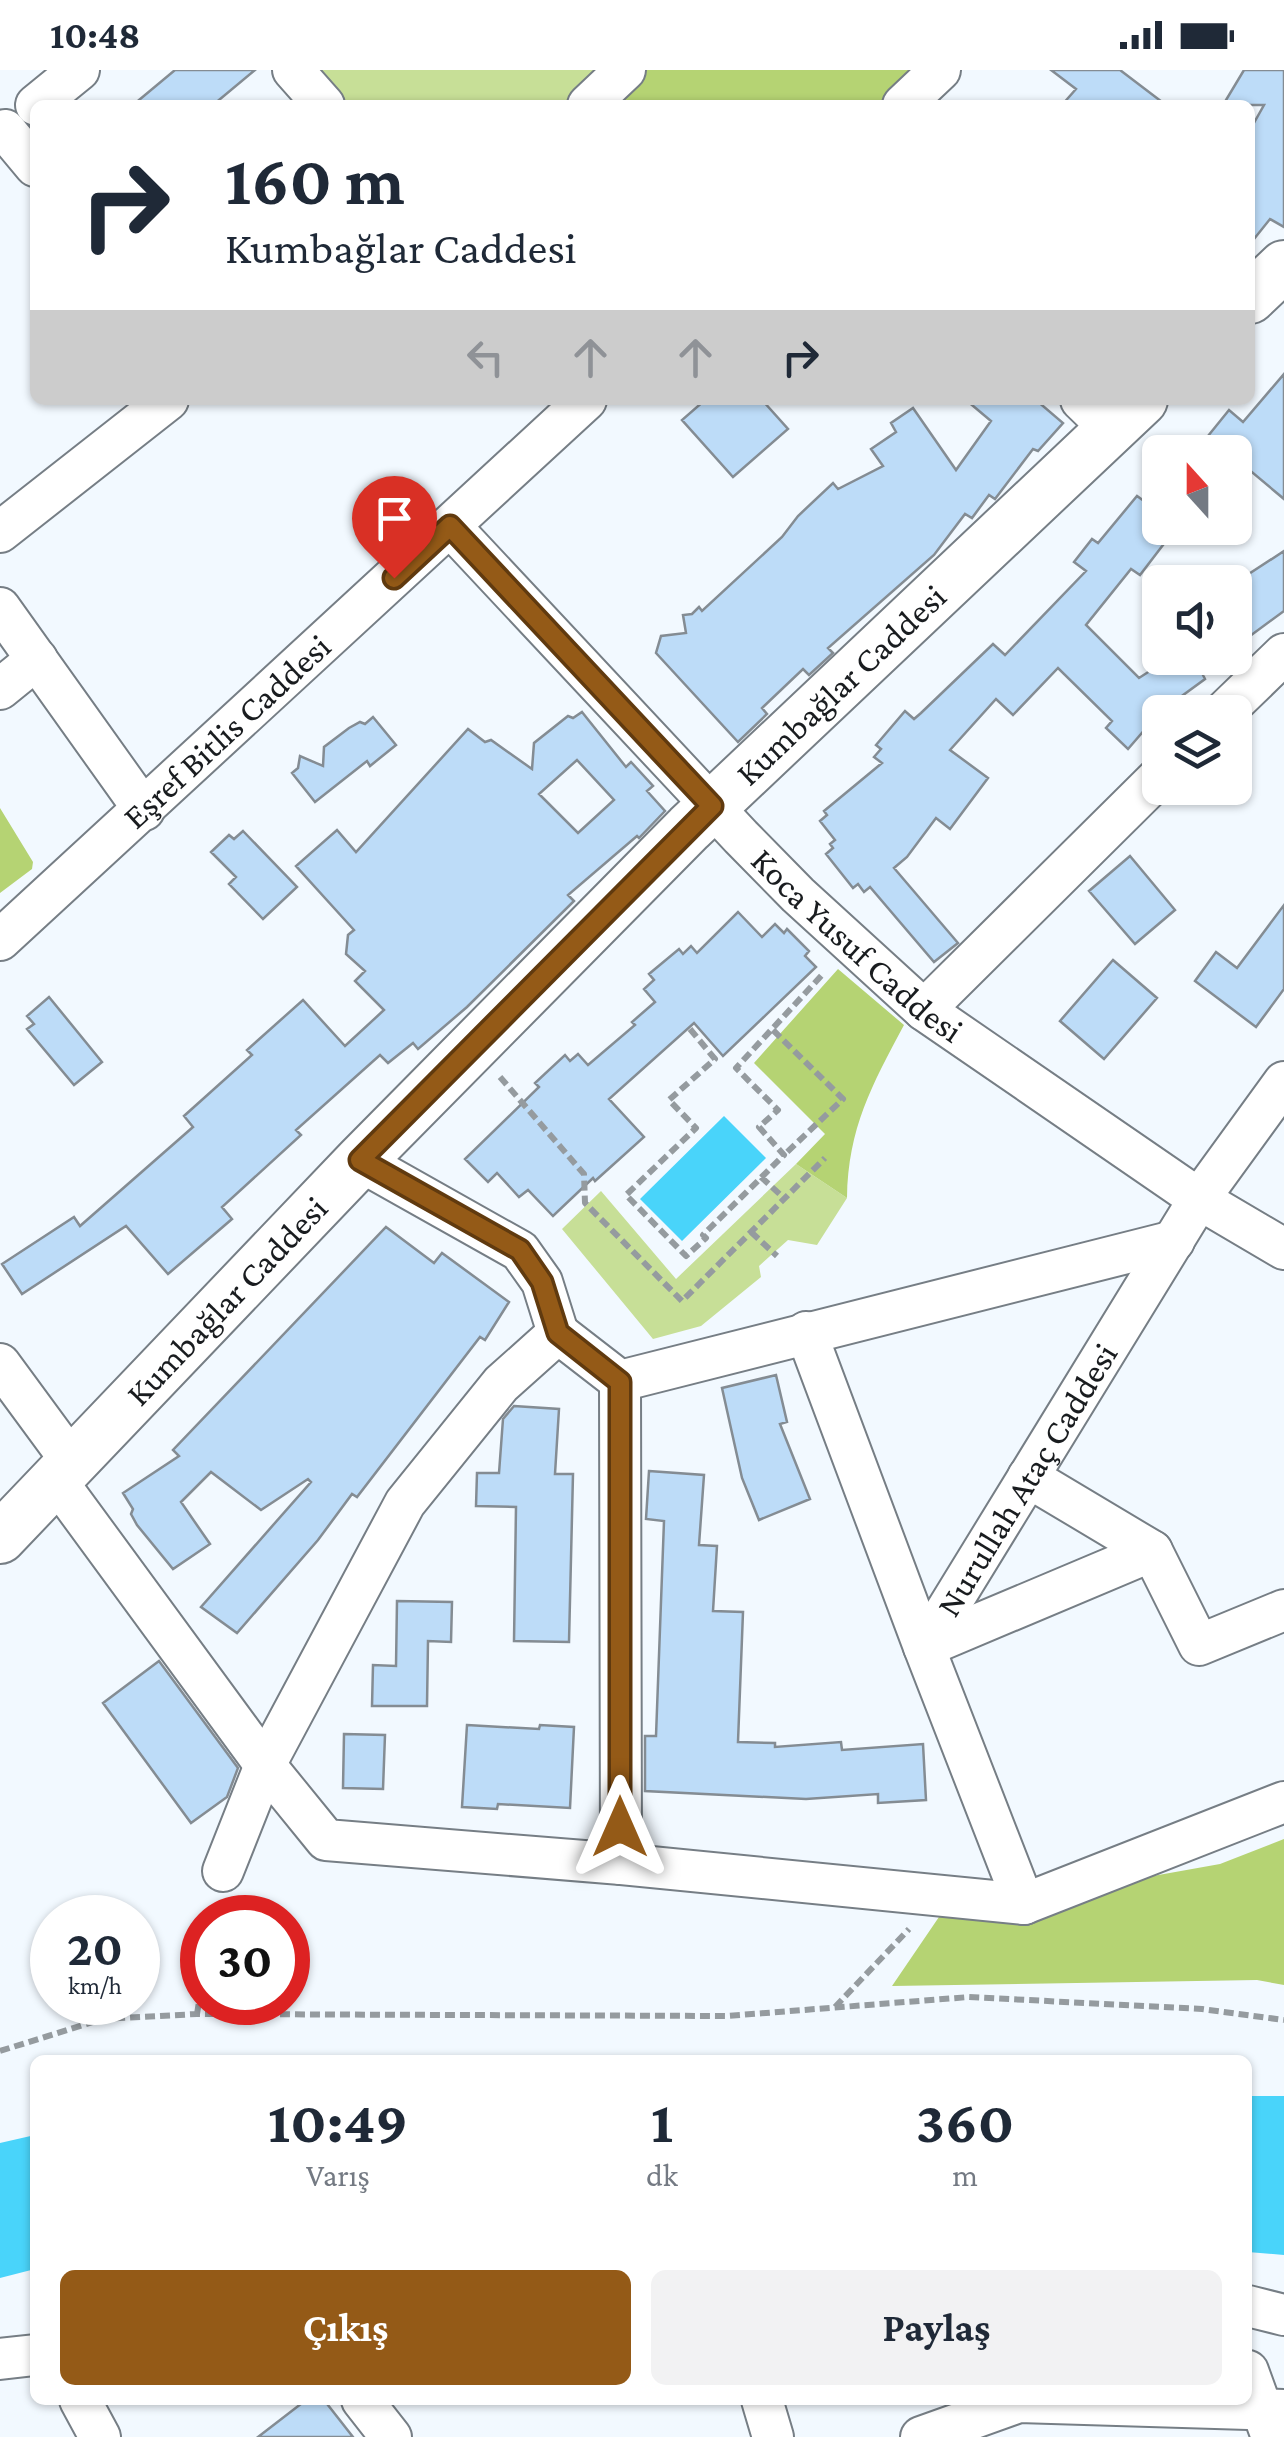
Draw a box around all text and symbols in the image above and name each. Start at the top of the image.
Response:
text: 10:48 [50,14,140,56]
icon: right [60,140,190,270]
text: 160 m [225,141,405,219]
text: Kumbağlar Caddesi [225,223,577,273]
icon: left [458,330,513,385]
icon: ahead [563,330,618,385]
icon: ahead [668,330,723,385]
icon: right [773,330,828,385]
north arrow [1142,435,1252,545]
map controls [1142,435,1252,805]
pin [352,476,437,579]
icon: arrive [367,491,422,546]
button: sound [1142,565,1252,675]
street label: Kumbağlar Caddesi [728,577,953,793]
street label: Eşref Bitlis Caddesi [115,626,338,836]
button: layers [1142,695,1252,805]
street label: Koca Yusuf Caddesi [744,840,970,1050]
street label: Kumbağlar Caddesi [118,1188,335,1413]
street label: Nurullah Ataç Caddesi [928,1336,1125,1623]
position arrow [568,1775,672,1879]
speed limit sign: 30 [180,1895,310,2025]
text: 20 [67,1920,123,1976]
text: km/h [68,1972,122,1999]
text: 10:49 [268,2088,408,2155]
text: 1 [651,2088,673,2155]
text: 360 [916,2088,1014,2155]
text: Varış [306,2157,370,2193]
text: dk [646,2157,678,2193]
text: m [952,2157,978,2193]
button: Çıkış [60,2270,631,2385]
button: Paylaş [651,2270,1222,2385]

